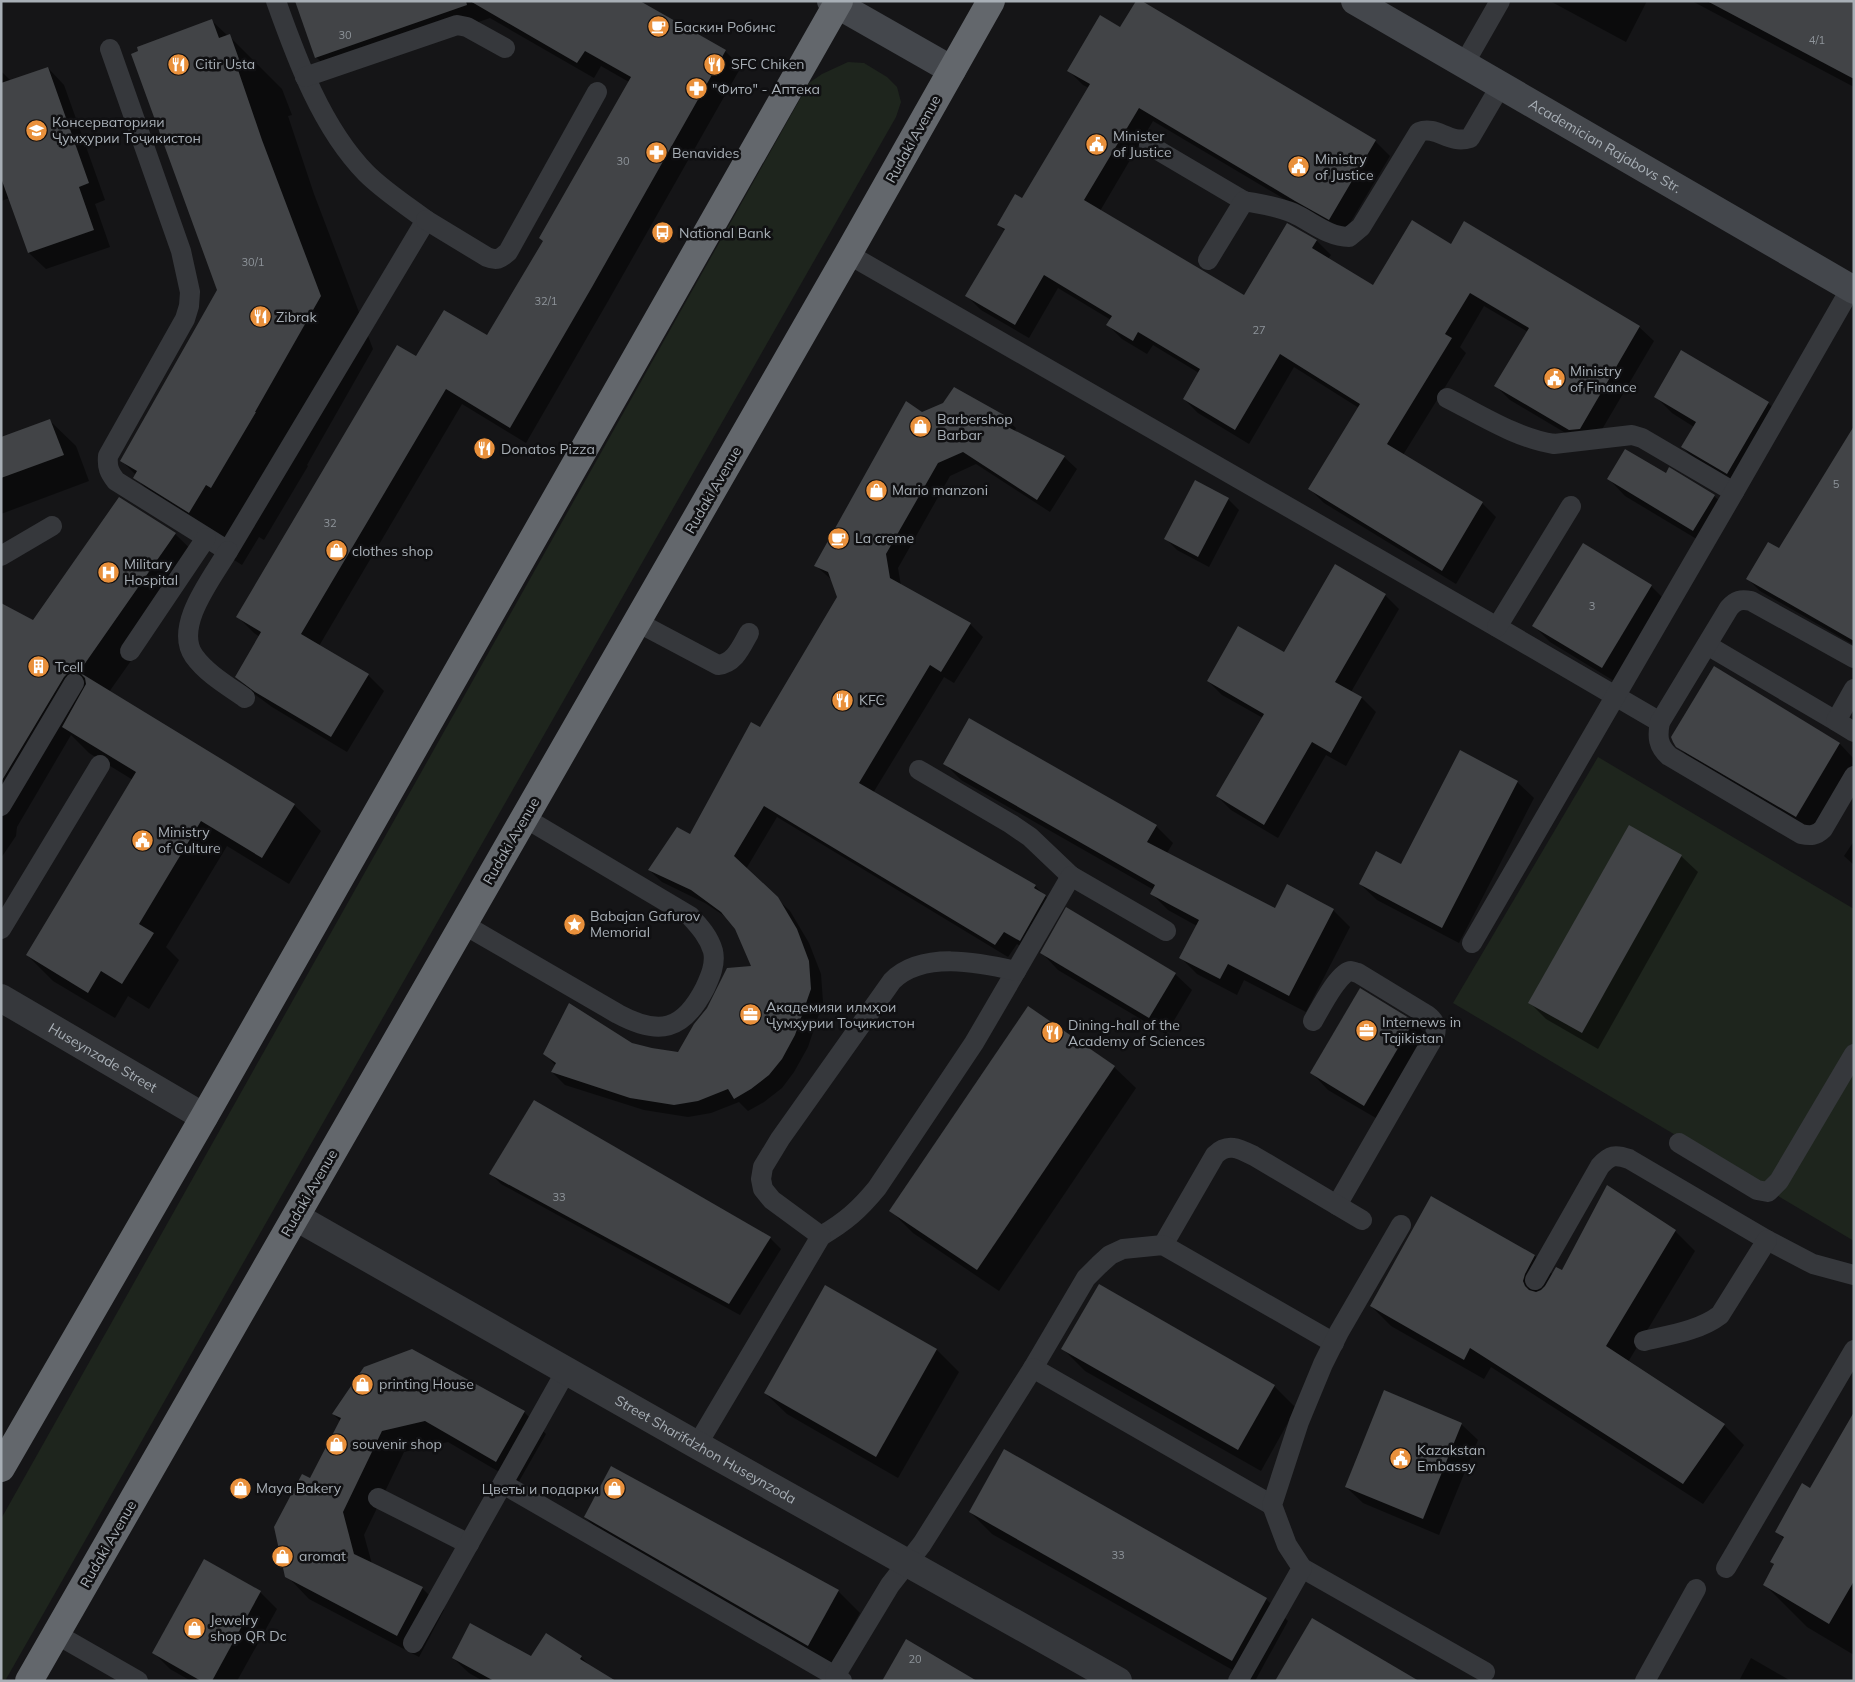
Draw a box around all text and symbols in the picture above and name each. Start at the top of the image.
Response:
cafe icon: Баскин Робинс [646,15,670,39]
place label: Баскин Робинс [674,18,776,36]
house number: 30 [338,28,352,42]
house number: 4/1 [1809,33,1825,47]
restaurant icon: Citir Usta [167,52,191,76]
restaurant icon: SFC Chiken [703,52,727,76]
place label: Citir Usta [195,55,255,73]
place label: SFC Chiken [731,55,805,73]
pharmacy icon: "Фито" - Аптека [684,77,708,101]
place label: "Фито" - Аптека [712,80,820,98]
street label: Rudaki Avenue [881,92,945,186]
street label: Academician Rajabovs Str. [1526,95,1685,197]
place label: Консерваторияи Ҷумҳурии Тоҷикистон [52,113,201,147]
school or university icon: Консерваторияи Ҷумҳурии Тоҷикистон [24,118,48,142]
place label: Minister of Justice [1113,127,1172,161]
public building icon: Minister of Justice [1085,132,1109,156]
pharmacy icon: Benavides [644,141,668,165]
place label: Benavides [672,144,739,162]
place label: Ministry of Justice [1315,150,1374,184]
house number: 30 [616,154,630,168]
public building icon: Ministry of Justice [1287,155,1311,179]
bus stop icon: National Bank [651,221,675,245]
place label: National Bank [679,224,772,242]
house number: 30/1 [242,255,264,269]
house number: 32/1 [535,294,557,308]
restaurant icon: Zibrak [248,305,272,329]
place label: Zibrak [276,308,317,326]
house number: 27 [1252,323,1266,337]
place label: Ministry of Finance [1570,362,1637,396]
public building icon: Ministry of Finance [1542,367,1566,391]
place label: Barbershop Barbar [937,410,1013,444]
shop icon: Barbershop Barbar [909,415,933,439]
restaurant icon: Donatos Pizza [473,437,497,461]
place label: Donatos Pizza [501,440,595,458]
street label: Rudaki Avenue [681,443,745,537]
house number: 5 [1833,477,1840,491]
shop icon: Mario manzoni [864,478,888,502]
place label: Mario manzoni [892,481,988,499]
house number: 32 [323,516,337,530]
cafe icon: La creme [827,526,851,550]
place label: La creme [855,529,914,547]
shop icon: clothes shop [324,539,348,563]
place label: clothes shop [352,542,433,560]
place label: Military Hospital [124,555,178,589]
hospital icon: Military Hospital [96,560,120,584]
house number: 3 [1589,599,1595,613]
building icon: Tcell [27,655,51,679]
place label: Tcell [55,658,83,676]
restaurant icon: KFC [831,688,855,712]
place label: KFC [859,691,885,709]
street label: Rudaki Avenue [479,794,543,888]
place label: Ministry of Culture [158,823,221,857]
public building icon: Ministry of Culture [130,828,154,852]
place label: Babajan Gafurov Memorial [590,907,701,941]
place icon: Babajan Gafurov Memorial [562,912,586,936]
place label: Академияи илмҳои Ҷумҳурии Тоҷикистон [766,998,915,1032]
office icon: Академияи илмҳои Ҷумҳурии Тоҷикистон [738,1003,762,1027]
place label: Internews in Tajikistan [1382,1013,1461,1047]
place label: Dining-hall of the Academy of Sciences [1068,1016,1205,1050]
office icon: Internews in Tajikistan [1354,1018,1378,1042]
street label: Huseynzade Street [45,1019,160,1097]
restaurant icon: Dining-hall of the Academy of Sciences [1040,1021,1064,1045]
street label: Rudaki Avenue [277,1146,341,1240]
house number: 33 [552,1190,566,1204]
shop icon: printing House [351,1372,375,1396]
place label: printing House [379,1375,474,1393]
street label: Street Sharifdzhon Huseynzoda [612,1391,799,1508]
shop icon: souvenir shop [324,1432,348,1456]
place label: souvenir shop [352,1435,442,1453]
place label: Kazakstan Embassy [1417,1441,1485,1475]
public building icon: Kazakstan Embassy [1389,1446,1413,1470]
shop icon: Maya Bakery [228,1476,252,1500]
shop icon: Цветы и подарки [603,1477,627,1501]
place label: Maya Bakery [256,1479,342,1497]
place label: Цветы и подарки [482,1480,599,1498]
street label: Rudaki Avenue [76,1497,140,1591]
shop icon: aromat [271,1544,295,1568]
place label: aromat [299,1547,346,1565]
house number: 33 [1111,1548,1125,1562]
place label: Jewelry shop QR Dc [210,1611,287,1645]
shop icon: Jewelry shop QR Dc [182,1616,206,1640]
house number: 20 [908,1652,922,1666]

